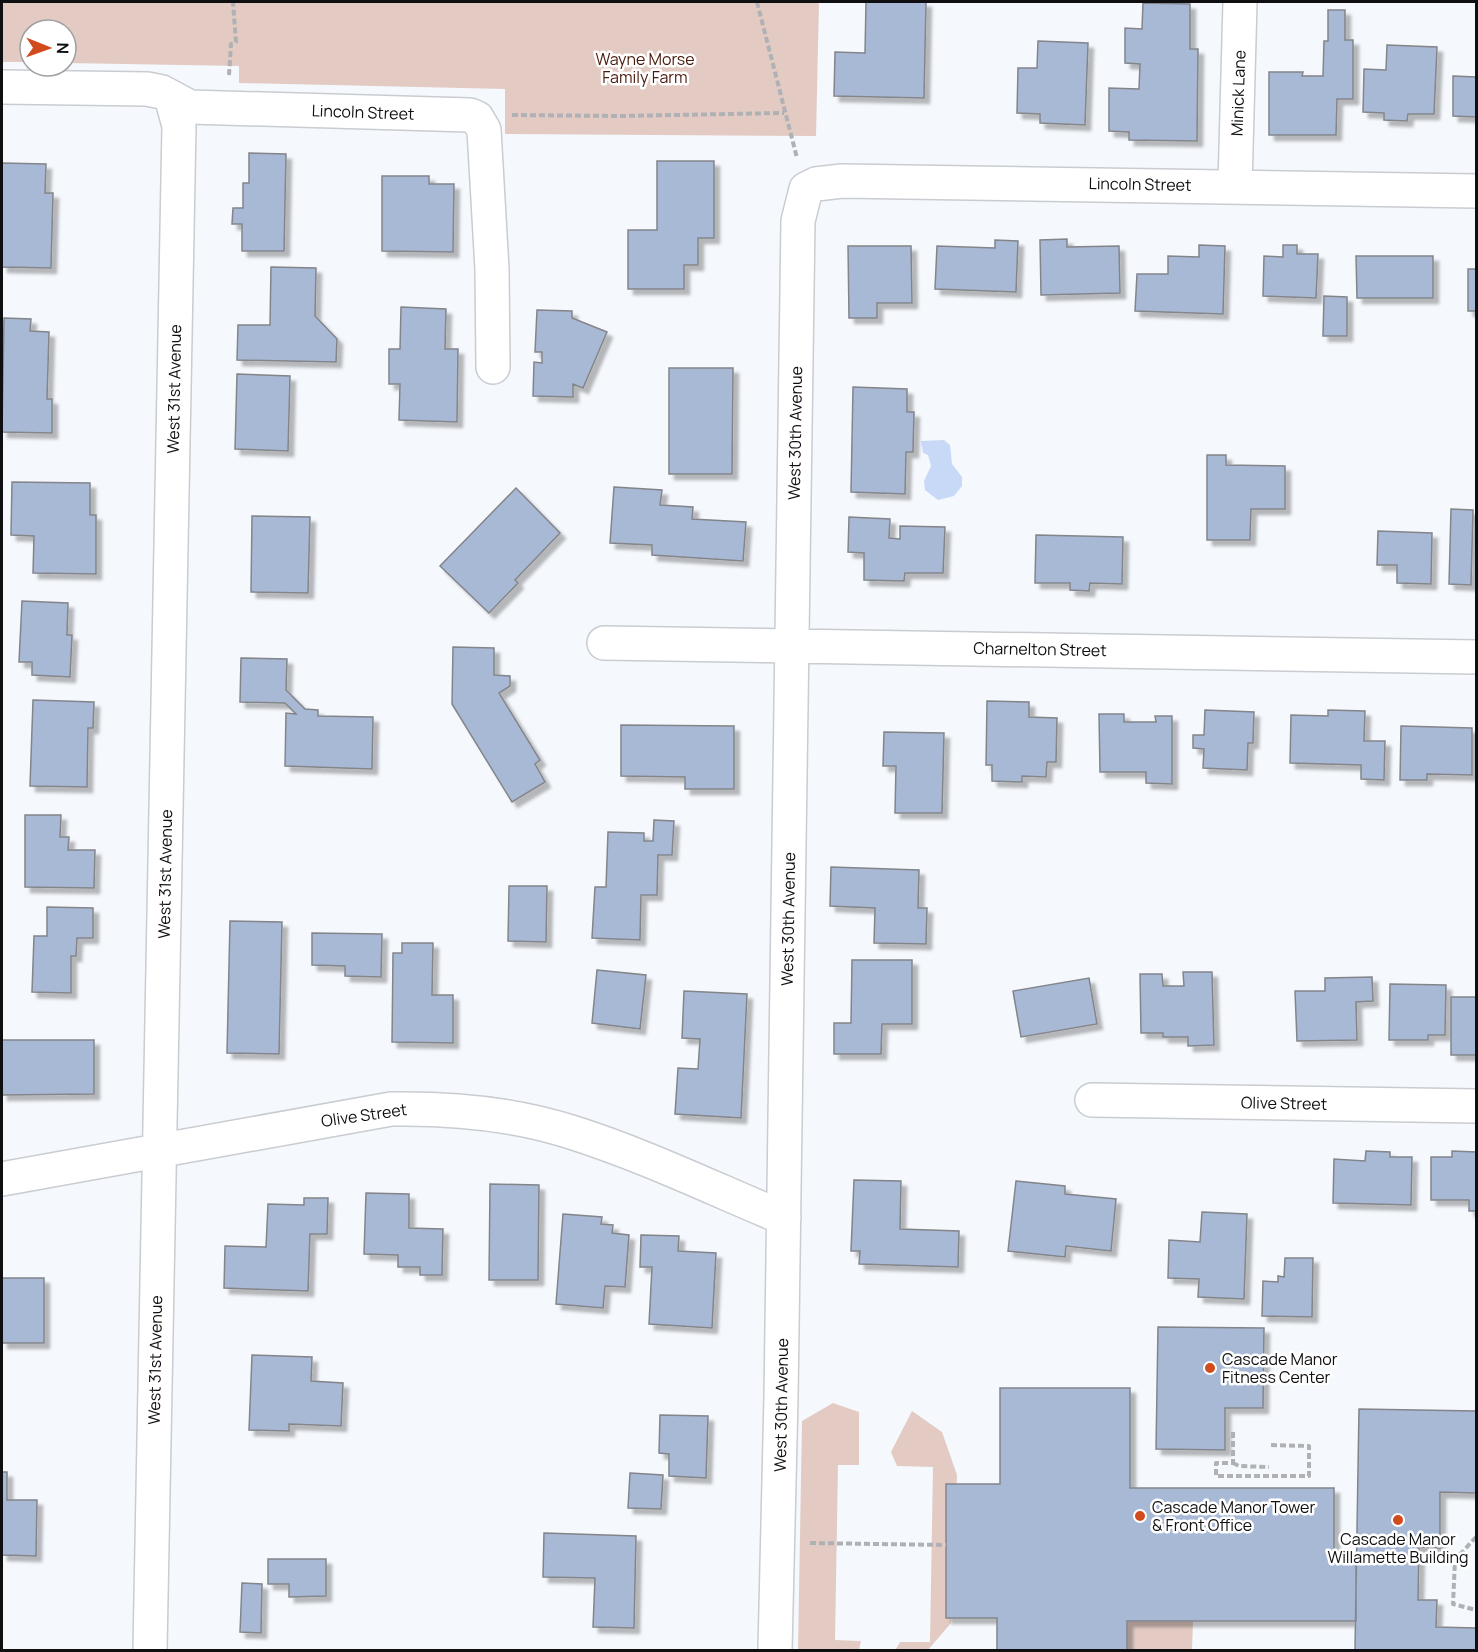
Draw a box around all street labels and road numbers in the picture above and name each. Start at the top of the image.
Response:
street label: Minick Lane [1226,50,1250,136]
street label: Lincoln Street [311,99,415,125]
street label: Lincoln Street [1088,172,1192,196]
street label: West 31st Avenue [162,324,186,454]
street label: West 30th Avenue [783,366,807,500]
street label: Charnelton Street [973,637,1107,661]
street label: West 31st Avenue [153,809,177,939]
street label: West 30th Avenue [776,852,800,986]
street label: Olive Street [1241,1091,1327,1115]
street label: Olive Street [320,1098,408,1132]
street label: West 31st Avenue [143,1295,167,1425]
street label: West 30th Avenue [769,1338,793,1472]

